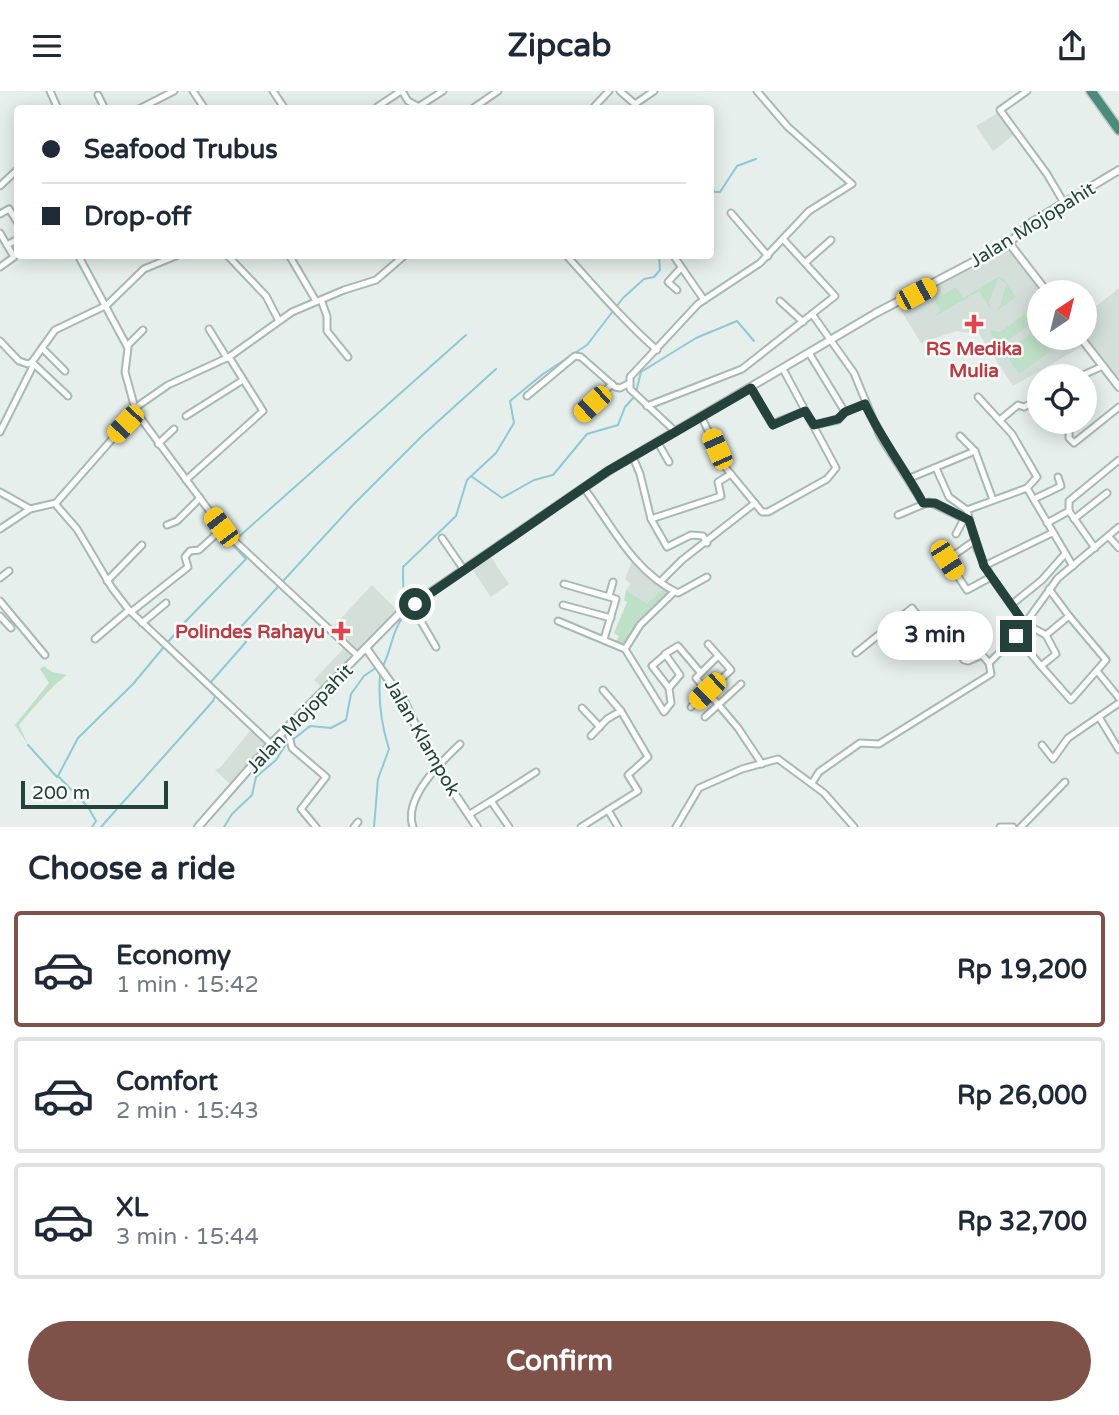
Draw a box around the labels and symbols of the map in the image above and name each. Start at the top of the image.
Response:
street label: Jalan Mojopahit [966,177,1099,272]
car [893,275,940,313]
north arrow [1027,280,1097,350]
marker: RS Medika Mulia [964,314,984,334]
place label: RS Medika Mulia [926,338,1022,382]
car [570,382,615,426]
car [103,401,148,447]
car [699,426,736,472]
car [200,504,243,550]
car [927,537,968,583]
route start [399,588,431,620]
callout: 3 min [876,611,992,661]
route end [1000,620,1032,652]
place label: Polindes Rahayu [175,621,325,644]
marker: Polindes Rahayu [331,621,351,641]
street label: Jalan Mojopahit [242,659,358,778]
car [685,669,730,713]
street label: Jalan Klampok [380,675,464,800]
scale bar [21,778,168,810]

